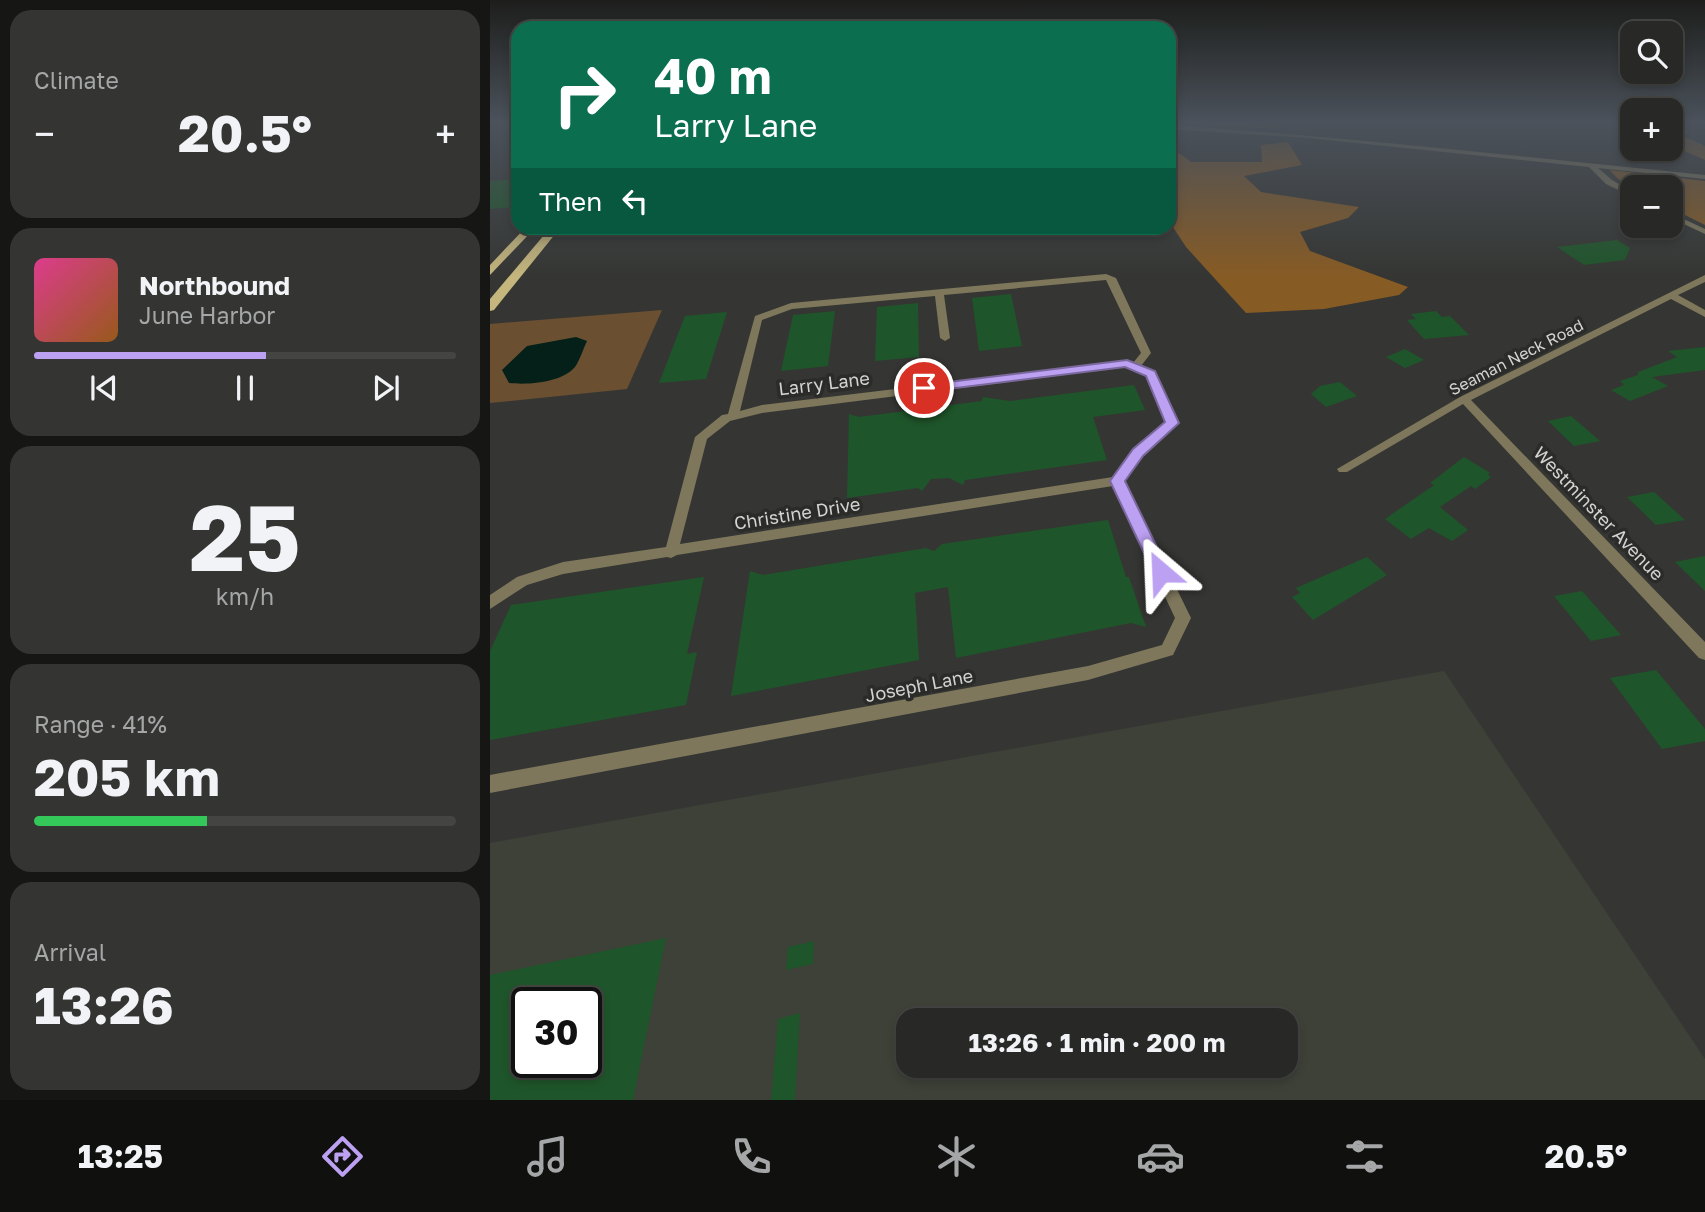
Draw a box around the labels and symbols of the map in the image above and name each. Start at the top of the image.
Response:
street label: Seaman Neck Road [1446,314,1586,400]
pin [894,358,954,418]
street label: Larry Lane [777,366,871,400]
street label: Westminster Avenue [1529,441,1669,585]
street label: Christine Drive [732,492,862,534]
position arrow [1124,535,1198,609]
street label: Joseph Lane [863,664,975,706]
speed limit sign: 30 [511,987,602,1078]

